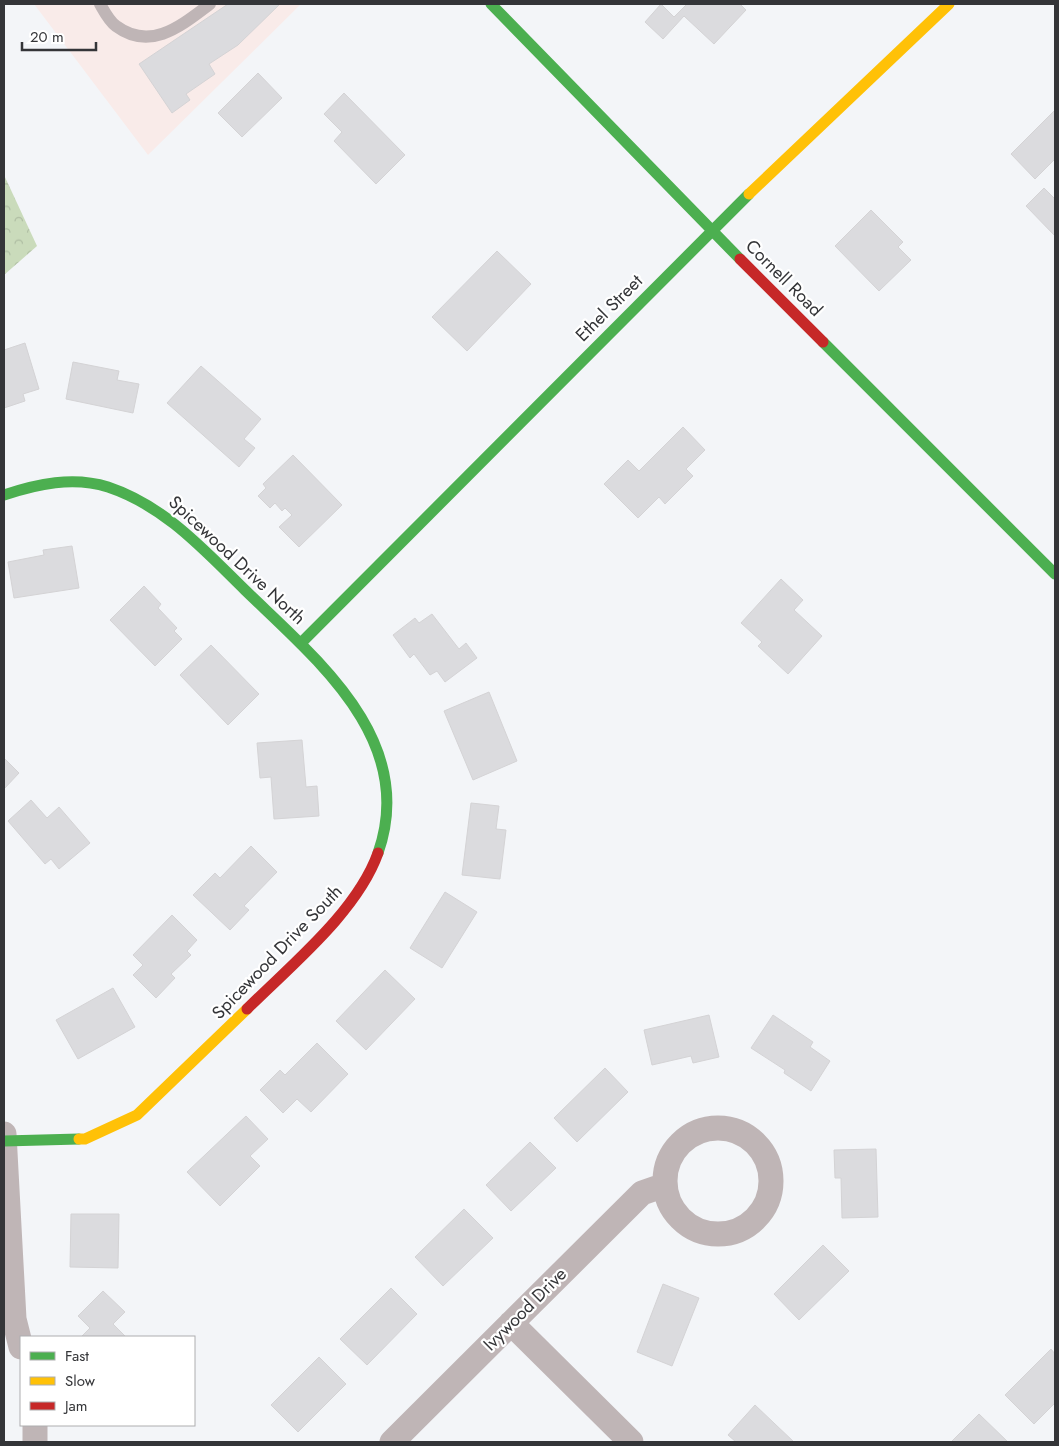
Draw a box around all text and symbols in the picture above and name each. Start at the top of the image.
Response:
scale bar [22,20,96,52]
text: 20 m [30,26,64,48]
street label: Cornell Road [740,234,828,322]
street label: Ethel Street [570,268,649,347]
street label: Spicewood Drive North [163,490,311,630]
street label: Spicewood Drive South [206,879,348,1025]
street label: Ivywood Drive [477,1261,573,1357]
legend [20,1336,195,1426]
text: Fast [65,1345,89,1367]
text: Slow [65,1370,96,1392]
text: Jam [63,1395,88,1417]

